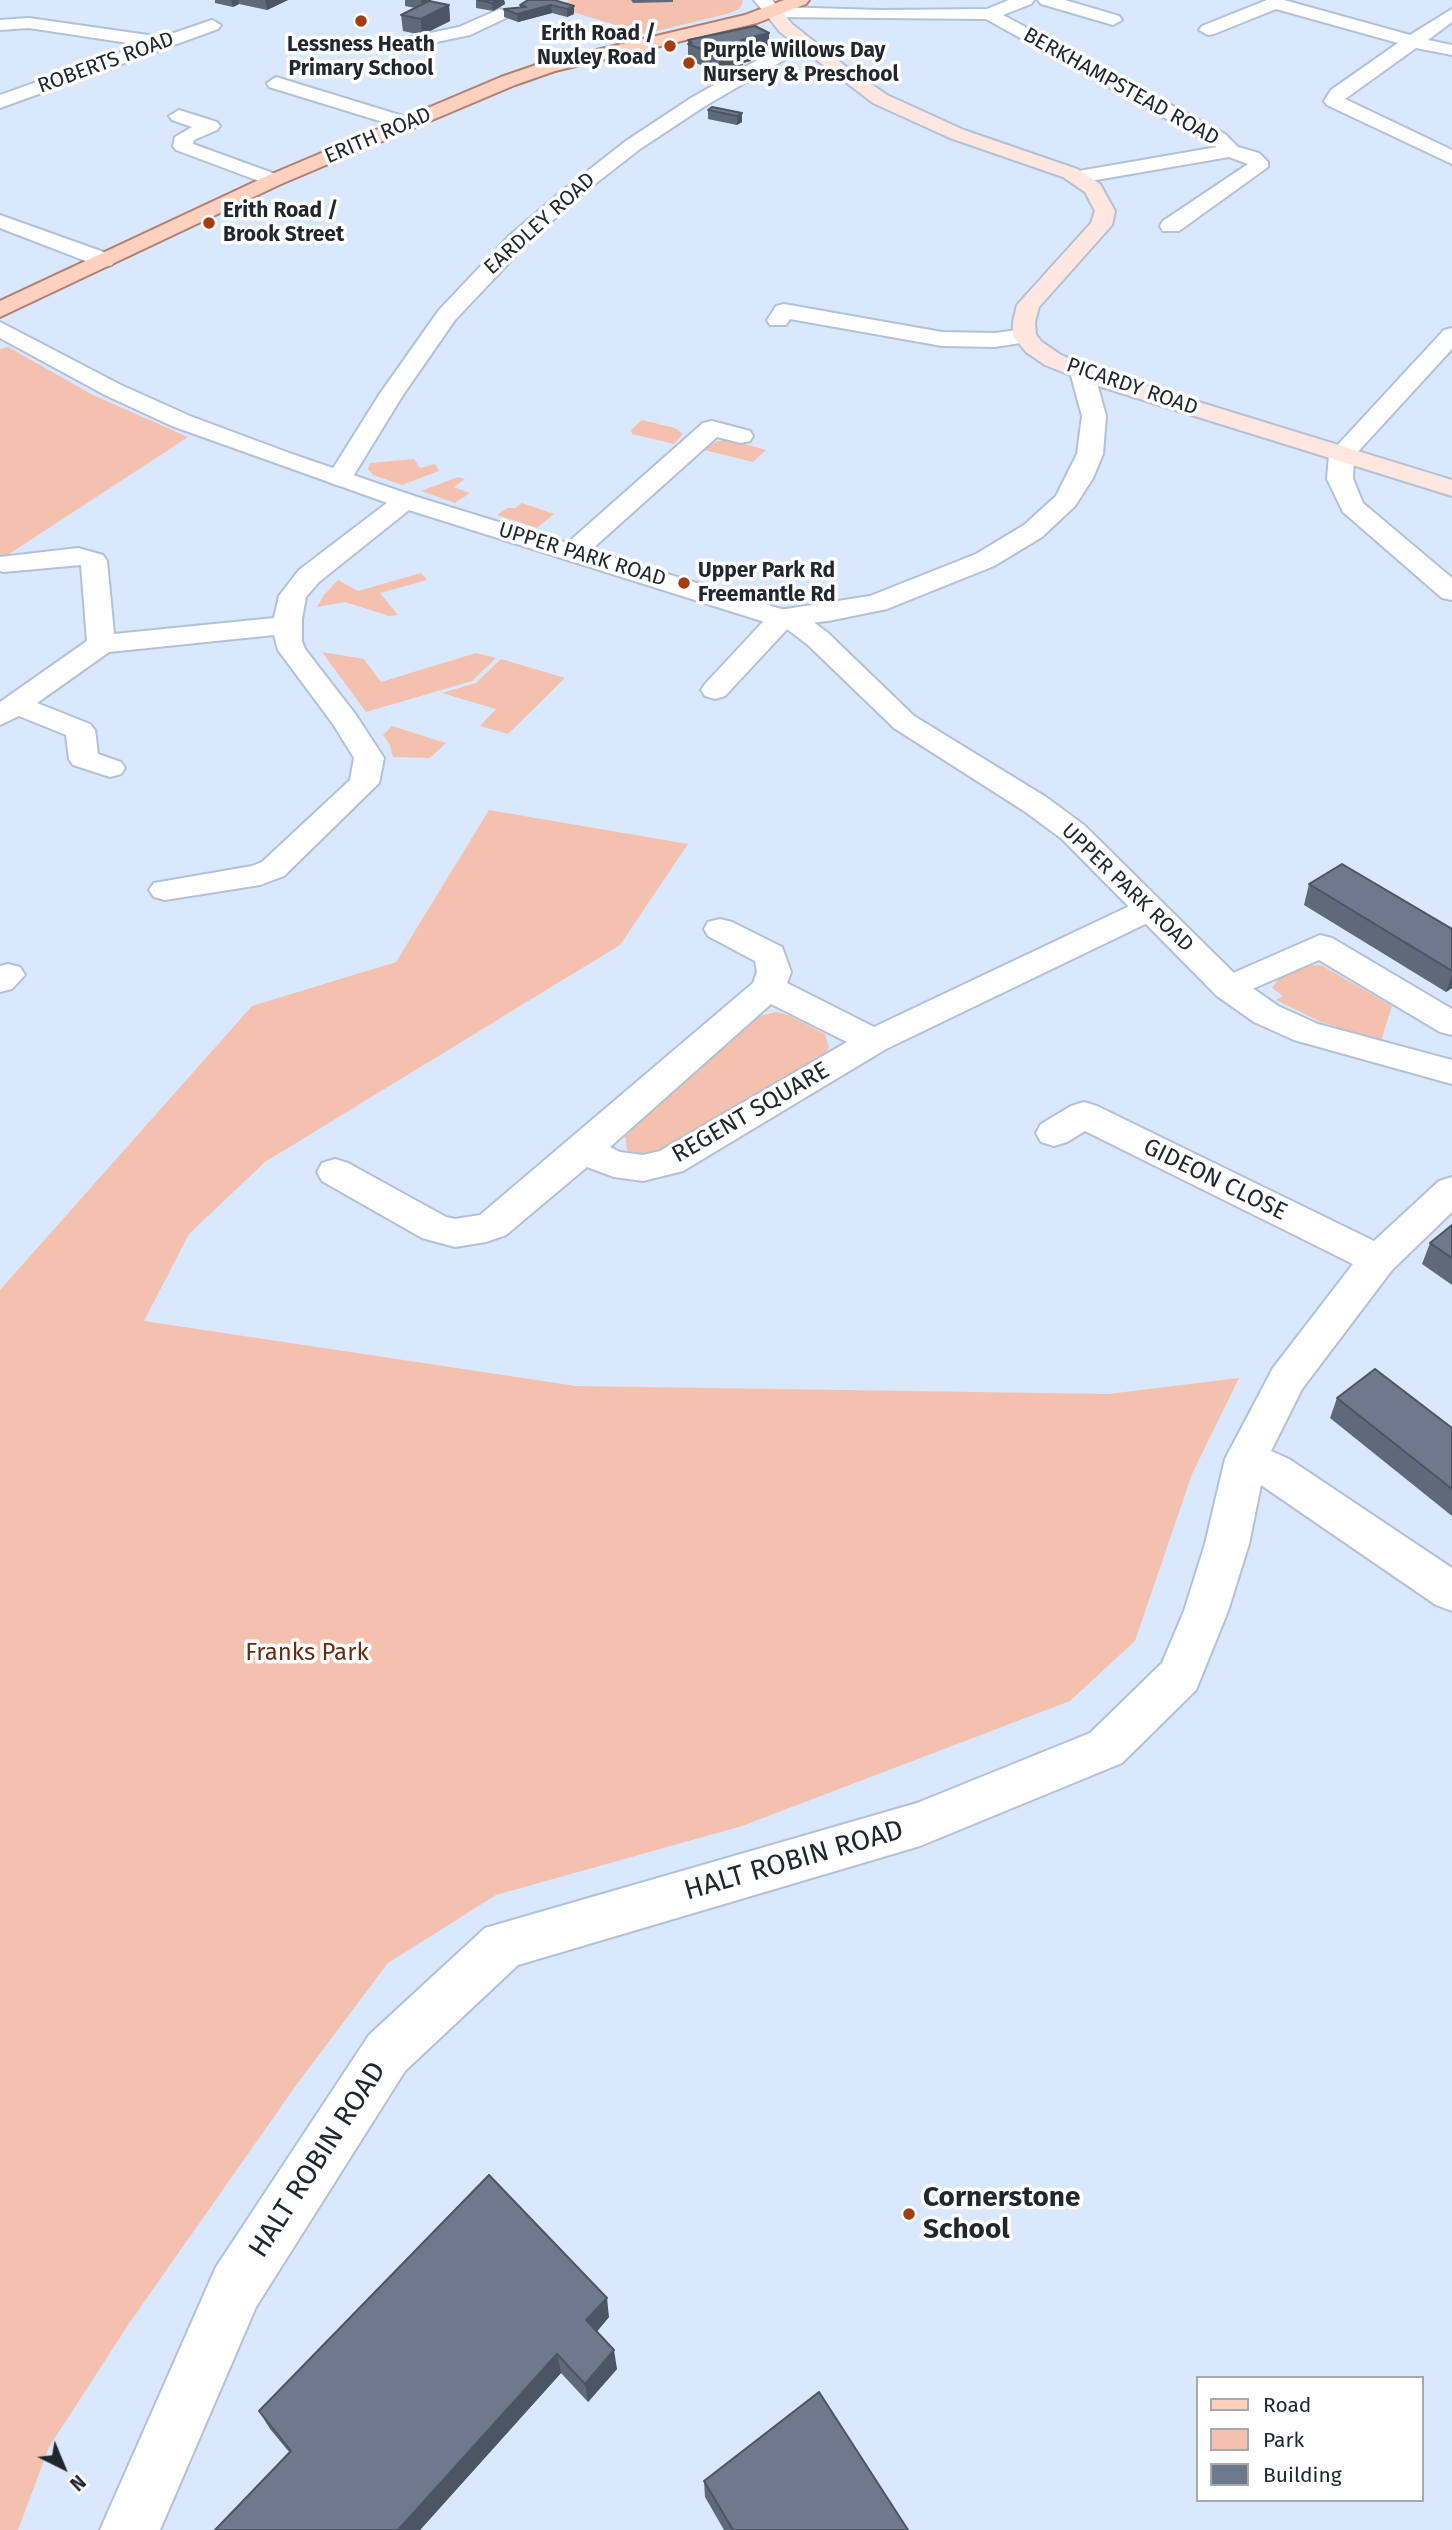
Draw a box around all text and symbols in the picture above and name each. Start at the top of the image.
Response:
marker: Lessness Heath Primary School [353,13,369,29]
place label: Erith Road / Nuxley Road [537,21,656,71]
street label: BERKHAMPSTEAD ROAD [1019,23,1223,151]
street label: ROBERTS ROAD [34,27,178,99]
place label: Lessness Heath Primary School [287,32,435,82]
marker: Erith Road / Nuxley Road [662,38,678,54]
place label: Purple Willows Day Nursery & Preschool [703,38,899,88]
marker: Purple Willows Day Nursery & Preschool [681,55,697,71]
street label: ERITH ROAD [321,102,435,170]
street label: EARDLEY ROAD [479,168,601,280]
place label: Erith Road / Brook Street [223,198,344,248]
marker: Erith Road / Brook Street [201,215,217,231]
street label: PICARDY ROAD [1063,353,1201,421]
street label: UPPER PARK ROAD [495,518,669,592]
place label: Upper Park Rd Freemantle Rd [698,558,836,608]
marker: Upper Park Rd Freemantle Rd [676,575,692,591]
street label: UPPER PARK ROAD [1056,819,1198,957]
street label: REGENT SQUARE [667,1056,835,1170]
street label: GIDEON CLOSE [1138,1133,1292,1227]
park label: Franks Park [245,1639,369,1667]
street label: HALT ROBIN ROAD [681,1814,907,1908]
street label: HALT ROBIN ROAD [242,2056,394,2264]
place label: Cornerstone School [923,2181,1080,2247]
marker: Cornerstone School [901,2206,917,2222]
legend [1196,2376,1424,2502]
text: Road [1263,2392,1311,2418]
text: Park [1263,2427,1304,2453]
north arrow [28,2432,98,2502]
text: Building [1263,2462,1342,2488]
text: N [65,2470,90,2495]

